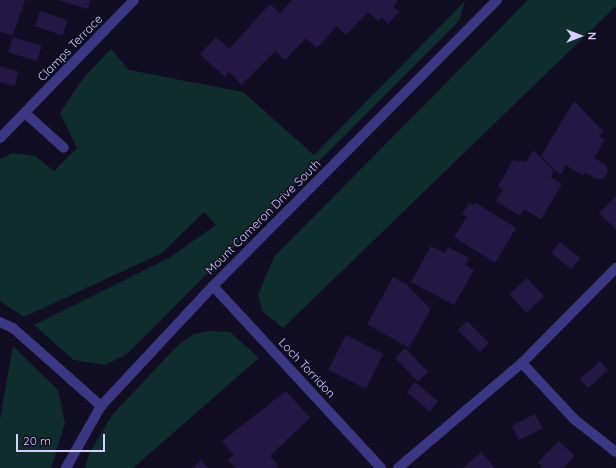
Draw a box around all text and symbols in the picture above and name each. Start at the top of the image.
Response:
street label: Clamps Terrace [35,12,105,84]
north arrow [560,16,600,56]
text: N [585,32,599,40]
street label: Mount Cameron Drive South [202,156,324,278]
street label: Loch Torridon [276,335,338,401]
scale bar [18,426,107,452]
text: 20 m [23,433,51,448]

